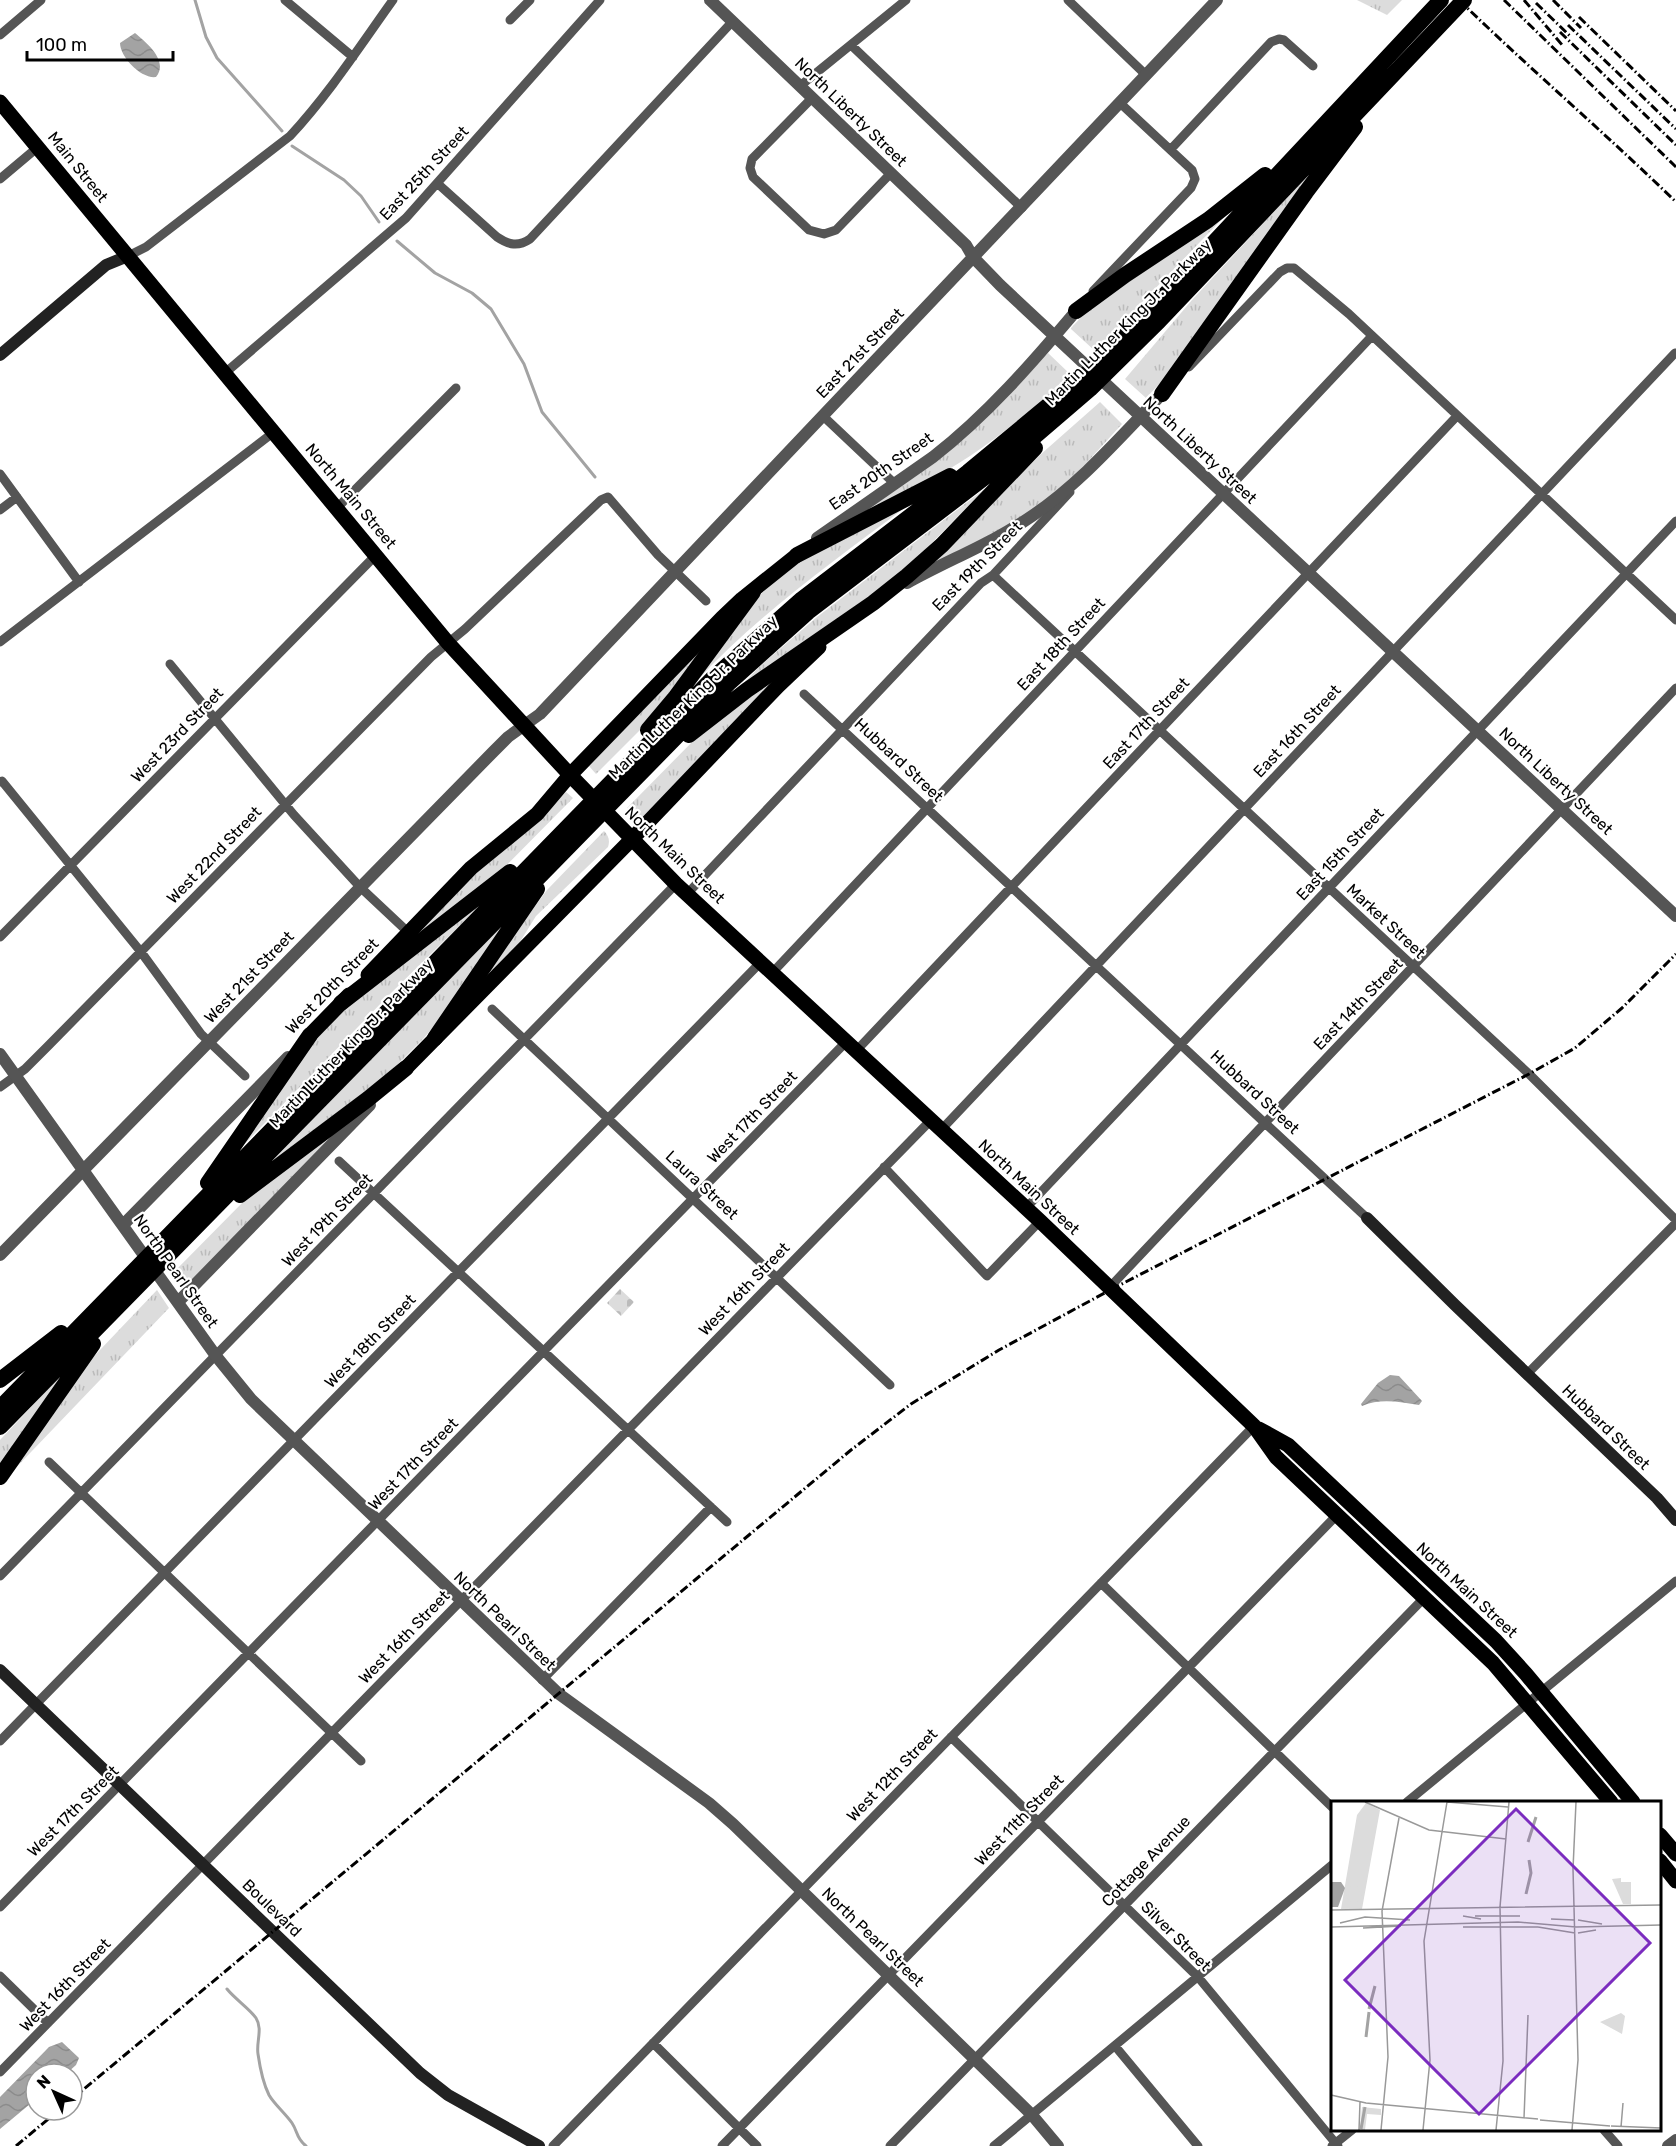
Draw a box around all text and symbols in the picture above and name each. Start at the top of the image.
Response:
scale bar [27,24,172,62]
text: 100 m [36,34,87,56]
street label: North Liberty Street [791,54,911,170]
street label: East 25th Street [375,122,473,224]
street label: Main Street [44,128,112,206]
street label: Martin Luther King Jr. Parkway [1041,235,1215,409]
street label: East 21st Street [812,304,908,402]
street label: North Liberty Street [1139,392,1261,508]
street label: East 20th Street [825,428,937,514]
street label: North Main Street [301,439,401,553]
street label: East 19th Street [928,517,1026,615]
street label: East 18th Street [1013,594,1109,694]
street label: Martin Luther King Jr. Parkway [605,611,782,783]
street label: East 17th Street [1099,673,1193,773]
street label: East 16th Street [1249,681,1345,781]
street label: West 23rd Street [127,684,227,786]
street label: Hubbard Street [851,714,947,806]
street label: North Liberty Street [1495,723,1617,839]
street label: West 22nd Street [163,802,265,908]
street label: North Main Street [621,802,729,908]
street label: East 15th Street [1292,804,1388,904]
street label: Market Street [1343,880,1429,962]
street label: West 21st Street [200,927,298,1027]
street label: West 20th Street [282,934,382,1038]
street label: Martin Luther King Jr. Parkway [265,954,437,1131]
street label: East 14th Street [1310,954,1406,1054]
street label: Hubbard Street [1207,1046,1303,1138]
street label: West 17th Street [703,1067,801,1167]
street label: North Main Street [974,1135,1084,1239]
street label: Laura Street [662,1147,742,1223]
street label: West 19th Street [278,1169,376,1271]
street label: North Pearl Street [130,1211,222,1331]
street label: West 16th Street [695,1238,793,1340]
street label: West 18th Street [320,1290,420,1392]
street label: Hubbard Street [1558,1380,1654,1474]
street label: West 17th Street [364,1414,462,1514]
street label: North Main Street [1412,1538,1522,1642]
street label: North Pearl Street [450,1567,560,1675]
street label: West 16th Street [355,1586,453,1688]
street label: West 12th Street [843,1724,941,1826]
street label: West 17th Street [24,1762,122,1860]
street label: West 11th Street [971,1770,1067,1870]
inset map [1331,1801,1661,2131]
street label: Cottage Avenue [1098,1812,1194,1910]
street label: Boulevard [238,1875,306,1941]
street label: North Pearl Street [818,1883,928,1991]
street label: Silver Street [1137,1897,1215,1975]
street label: West 16th Street [16,1934,114,2036]
north arrow [24,2062,84,2122]
text: N [33,2071,55,2093]

